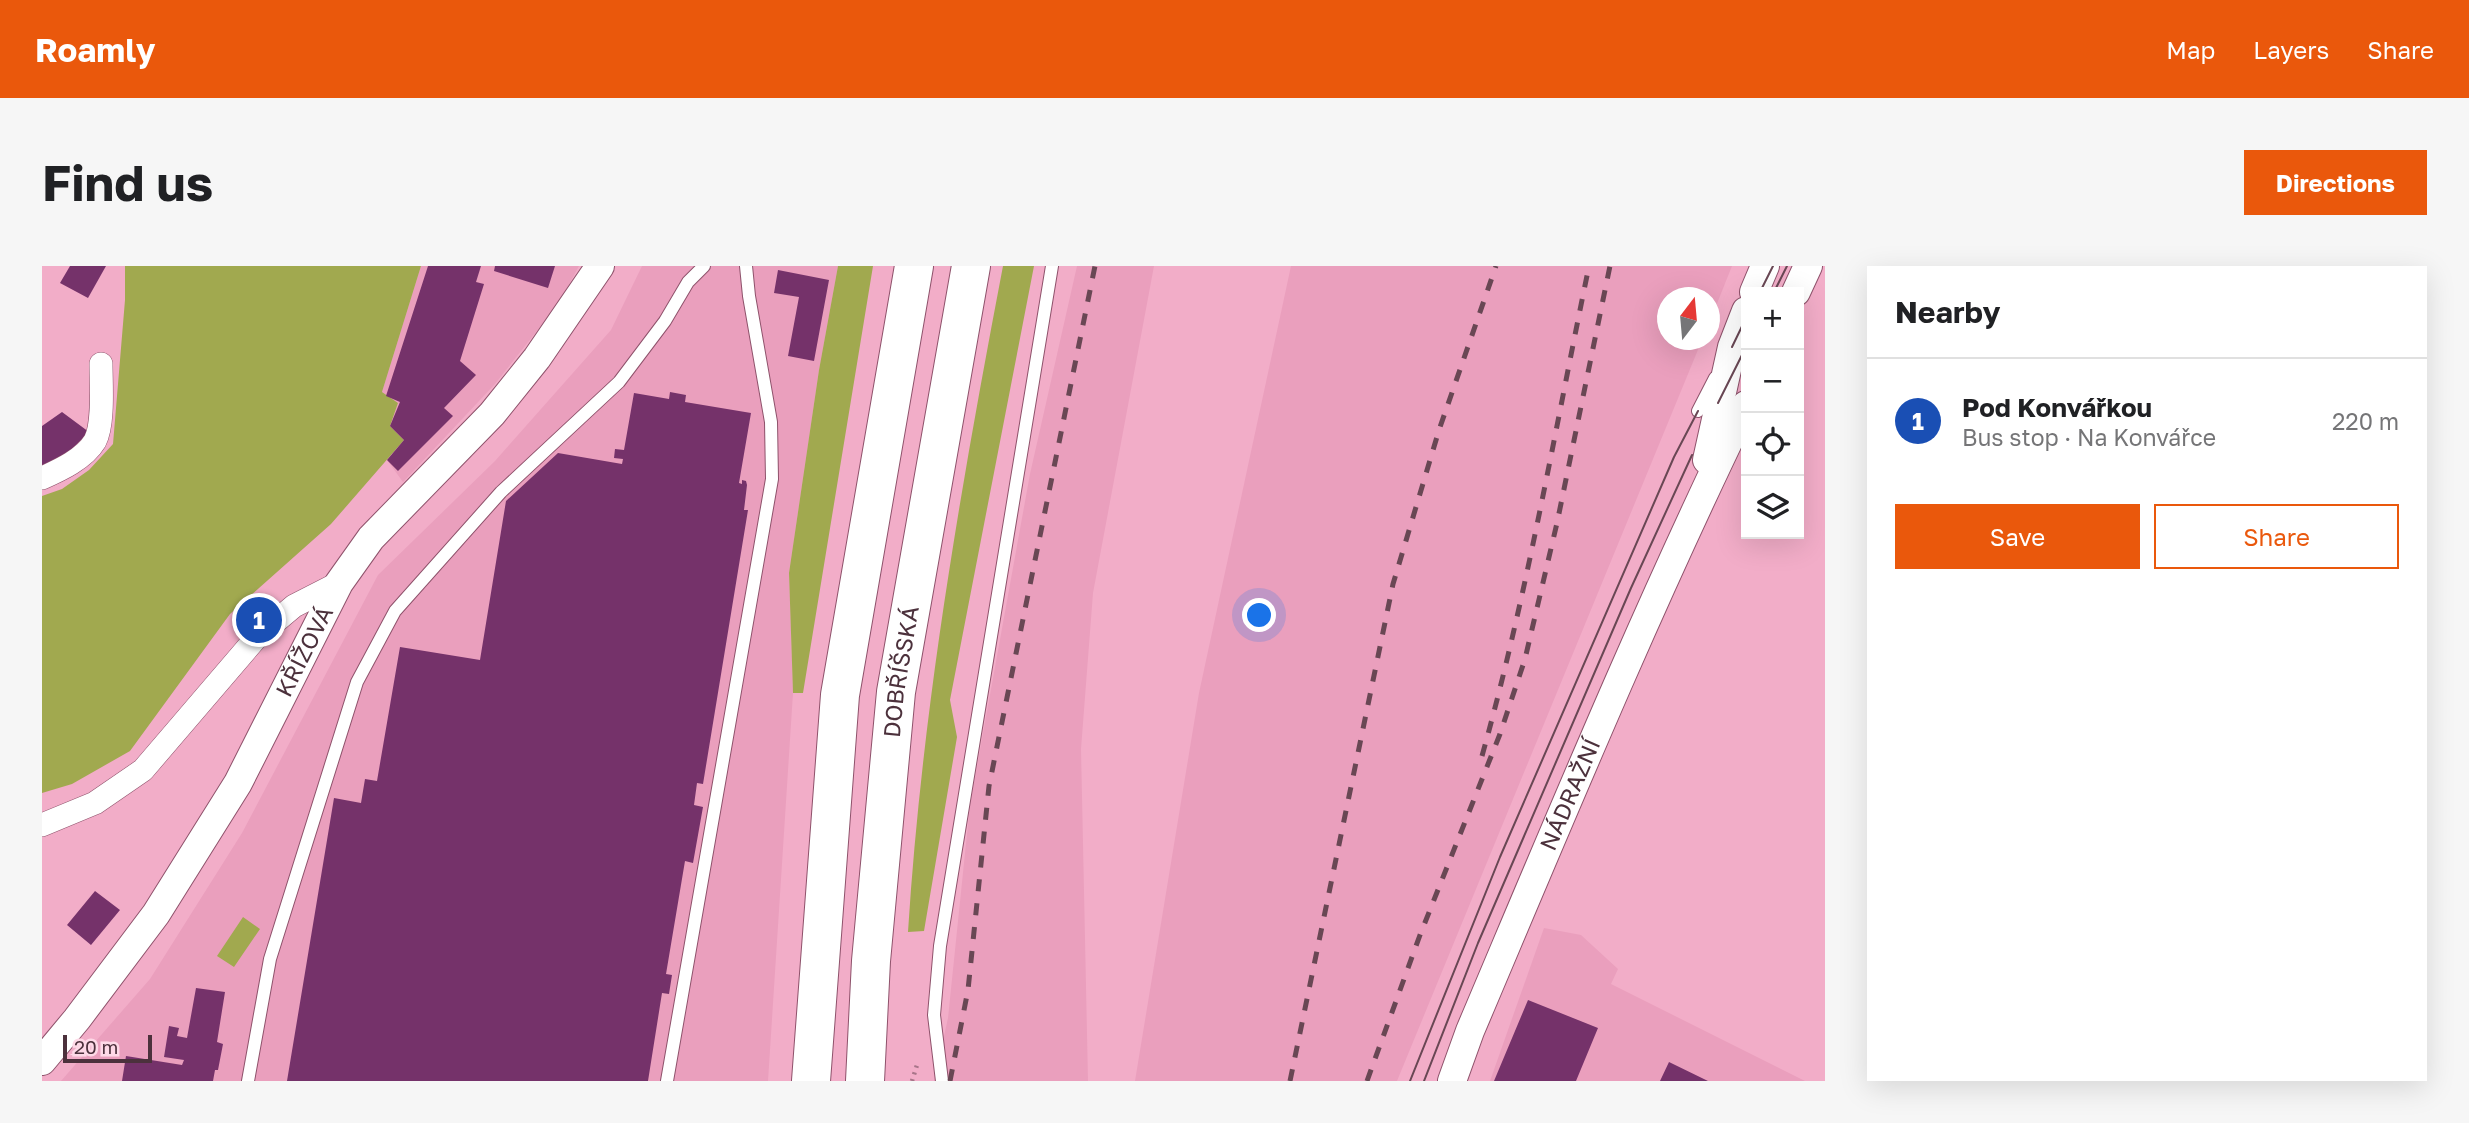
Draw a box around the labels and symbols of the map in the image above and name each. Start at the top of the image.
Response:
north arrow [1657,287,1720,350]
pin: 1 [236,594,282,646]
your location [1242,598,1276,632]
street label: KŘÍŽOVÁ [269,601,338,701]
street label: DOBŘÍŠSKÁ [877,604,924,739]
street label: NÁDRAŽNÍ [1533,733,1606,854]
scale bar [63,1032,152,1064]

